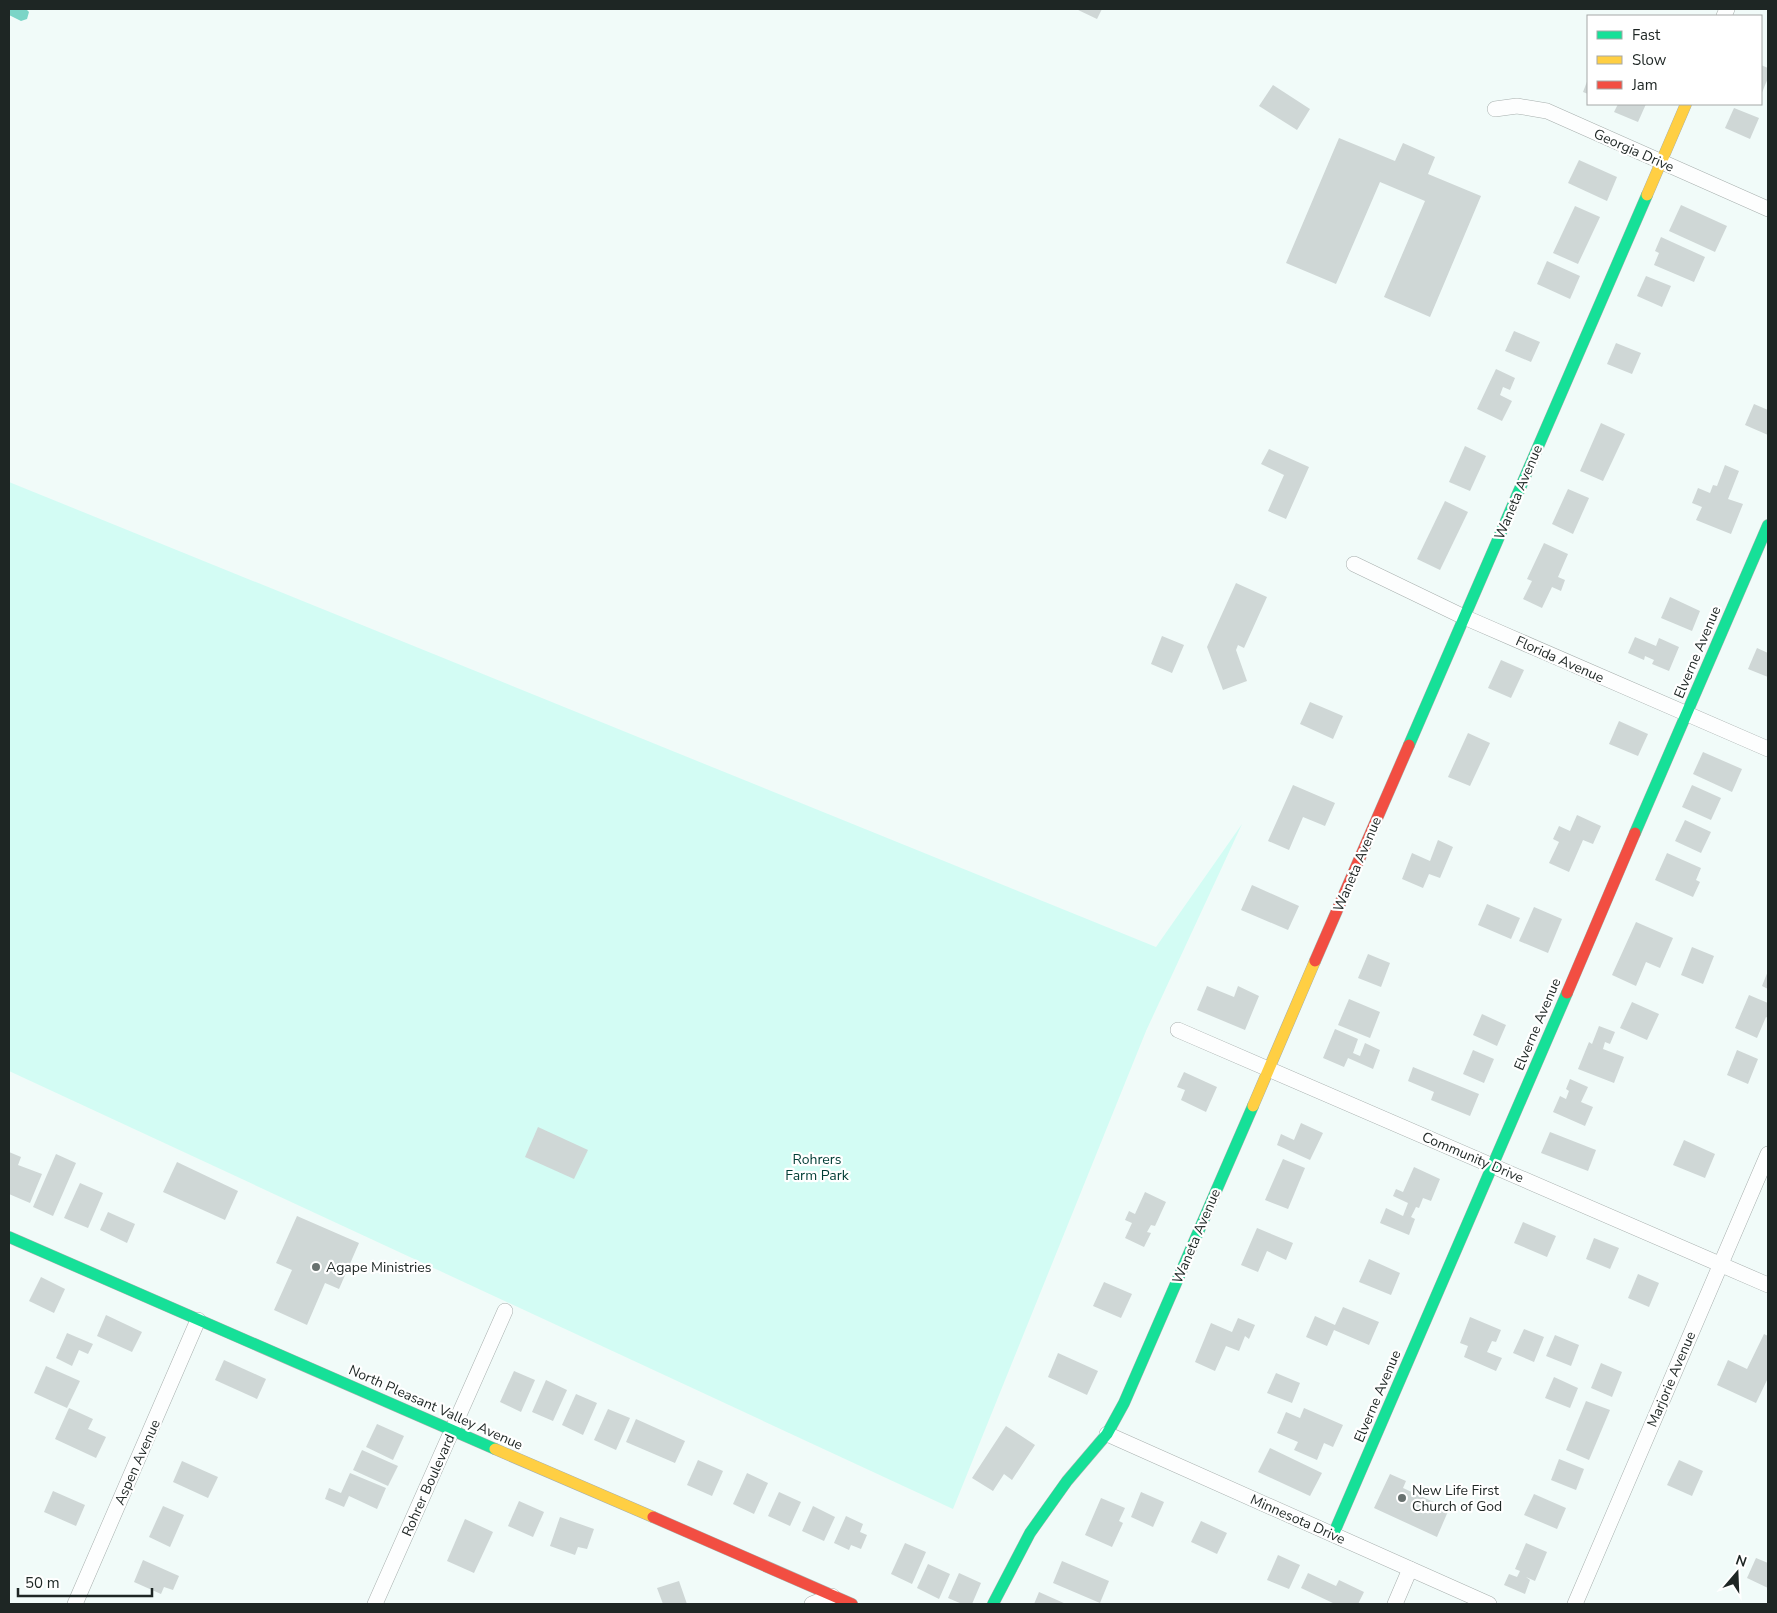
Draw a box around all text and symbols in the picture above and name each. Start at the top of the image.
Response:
legend [1587,15,1762,105]
text: Fast [1632,25,1661,45]
text: Slow [1632,50,1667,70]
text: Jam [1631,75,1658,95]
street label: Georgia Drive [1591,124,1677,177]
street label: Waneta Avenue [1490,442,1547,542]
street label: Elverne Avenue [1669,603,1725,701]
street label: Florida Avenue [1513,632,1607,687]
street label: Waneta Avenue [1329,814,1386,914]
street label: Elverne Avenue [1509,975,1565,1073]
street label: Community Drive [1419,1127,1527,1187]
park label: Rohrers Farm Park [785,1150,850,1185]
street label: Waneta Avenue [1168,1186,1225,1286]
place label: Agape Ministries [326,1258,432,1277]
marker: Agape Ministries [310,1261,322,1273]
street label: Marjorie Avenue [1643,1328,1700,1430]
street label: Elverne Avenue [1349,1347,1405,1445]
street label: North Pleasant Valley Avenue [346,1360,526,1455]
street label: Aspen Avenue [110,1416,165,1508]
street label: Rohrer Boulevard [397,1431,460,1539]
place label: New Life First Church of God [1412,1481,1502,1516]
street label: Minnesota Drive [1247,1490,1348,1549]
marker: New Life First Church of God [1396,1492,1408,1504]
north arrow [1712,1548,1762,1598]
text: N [1733,1550,1749,1572]
scale bar [18,1566,151,1598]
text: 50 m [25,1573,60,1593]

